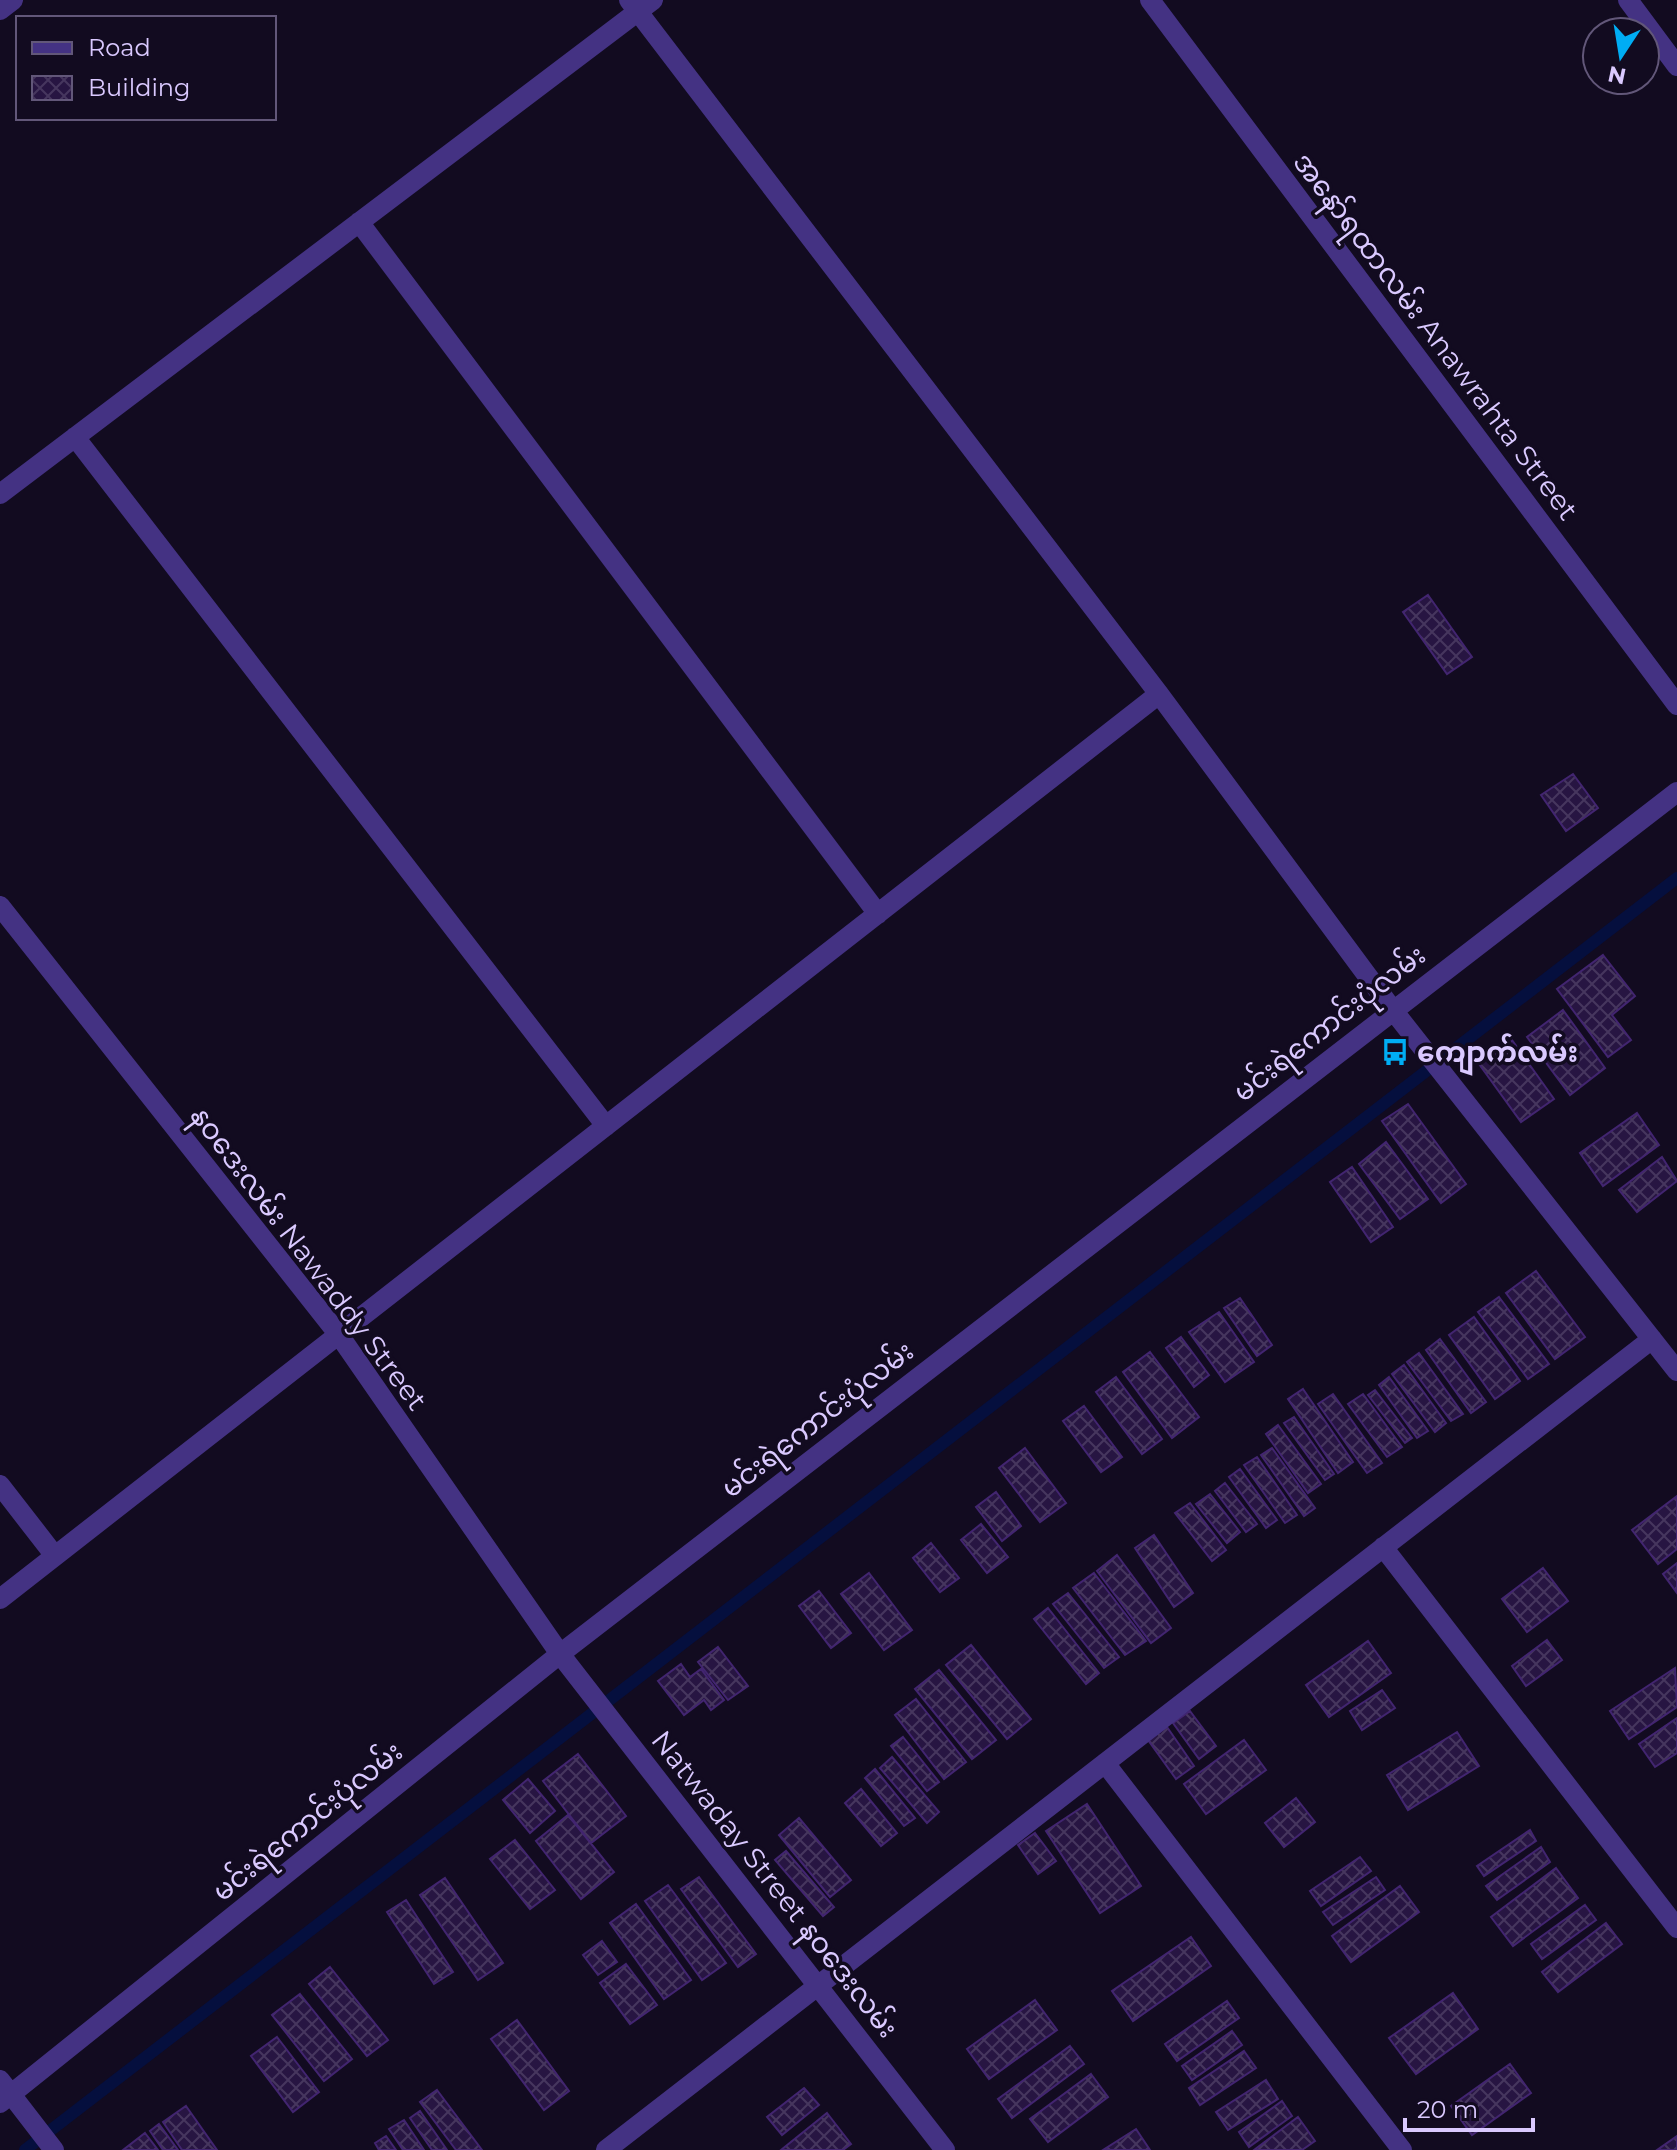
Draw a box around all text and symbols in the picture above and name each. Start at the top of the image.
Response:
legend [16,16,276,120]
north arrow [1581,16,1661,96]
text: Road [88,33,151,62]
text: N [1605,60,1628,90]
text: Building [88,73,191,102]
street label: အနော်ရထာလမ်း Anawrahta Street [1282,145,1586,530]
street label: မင်းရဲကောင်းပုံလမ်း [1225,937,1436,1113]
place label: ကျောက်လမ်း [1417,1033,1578,1076]
bus stop icon: ကျောက်လမ်း [1380,1037,1410,1067]
street label: နဝဒေးလမ်း Nawaddy Street [179,1099,435,1420]
street label: မင်းရဲကောင်းပုံလမ်း [713,1333,924,1509]
street label: Natwaday Street နဝဒေးလမ်း [640,1723,906,2048]
street label: မင်းရဲကောင်းပုံလမ်း [205,1733,413,1913]
scale bar [1405,2082,1533,2132]
text: 20 m [1417,2095,1478,2124]

